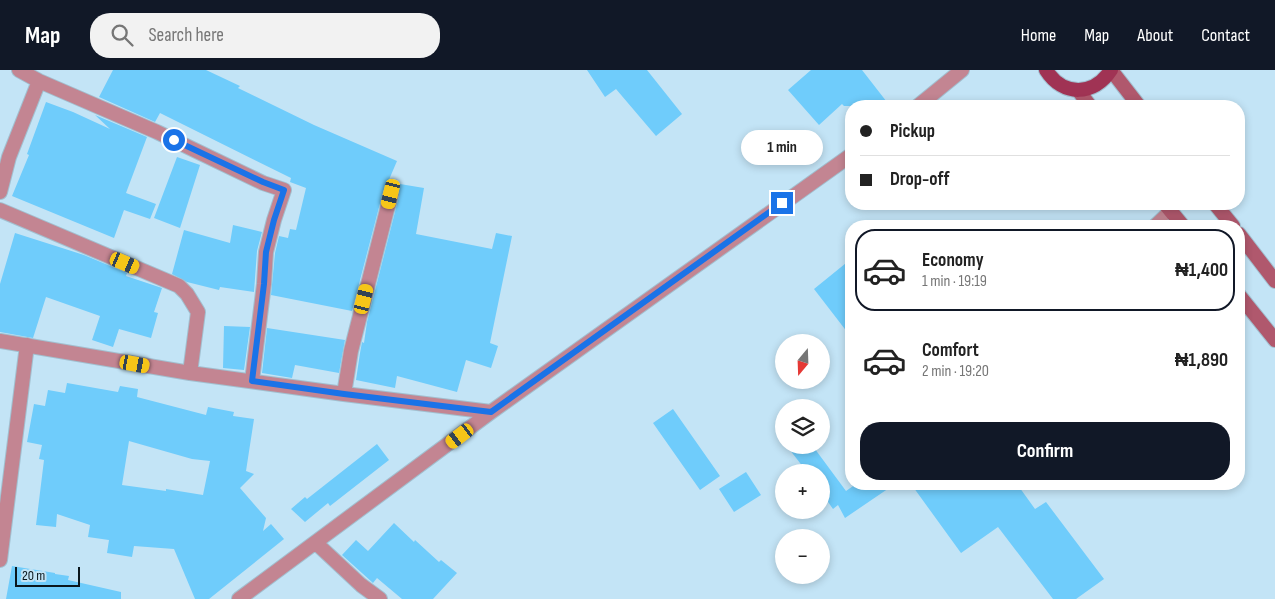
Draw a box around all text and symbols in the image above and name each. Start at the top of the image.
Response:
search box [90,13,440,58]
text: Map [25,21,60,50]
icon: search [108,21,136,49]
text: Search here [148,24,224,47]
text: Home [1021,25,1056,46]
text: Map [1084,25,1109,46]
text: About [1137,25,1173,46]
text: Contact [1201,25,1250,46]
text: Pickup [890,120,935,143]
route start [163,129,185,151]
callout: 1 min [741,131,823,166]
text: 1 min [767,138,797,157]
text: Drop-off [890,168,950,191]
car [380,178,401,210]
route end [771,192,793,214]
icon: car [862,248,907,293]
text: Economy [922,249,984,272]
car [108,250,141,276]
text: ₦1,400 [1175,259,1228,282]
text: 1 min · 19:19 [922,272,987,291]
car [353,283,374,315]
north arrow [775,334,830,389]
map controls [775,334,830,584]
icon: car [862,338,907,383]
text: Comfort [922,339,979,362]
text: ₦1,890 [1175,349,1228,372]
car [118,354,151,374]
text: 2 min · 19:20 [922,362,989,381]
button: layers [775,399,830,454]
car [443,421,476,451]
button: Confirm [860,422,1230,480]
button: + [775,464,830,519]
button: − [775,529,830,584]
scale bar [15,564,80,587]
text: 20 m [22,567,45,584]

